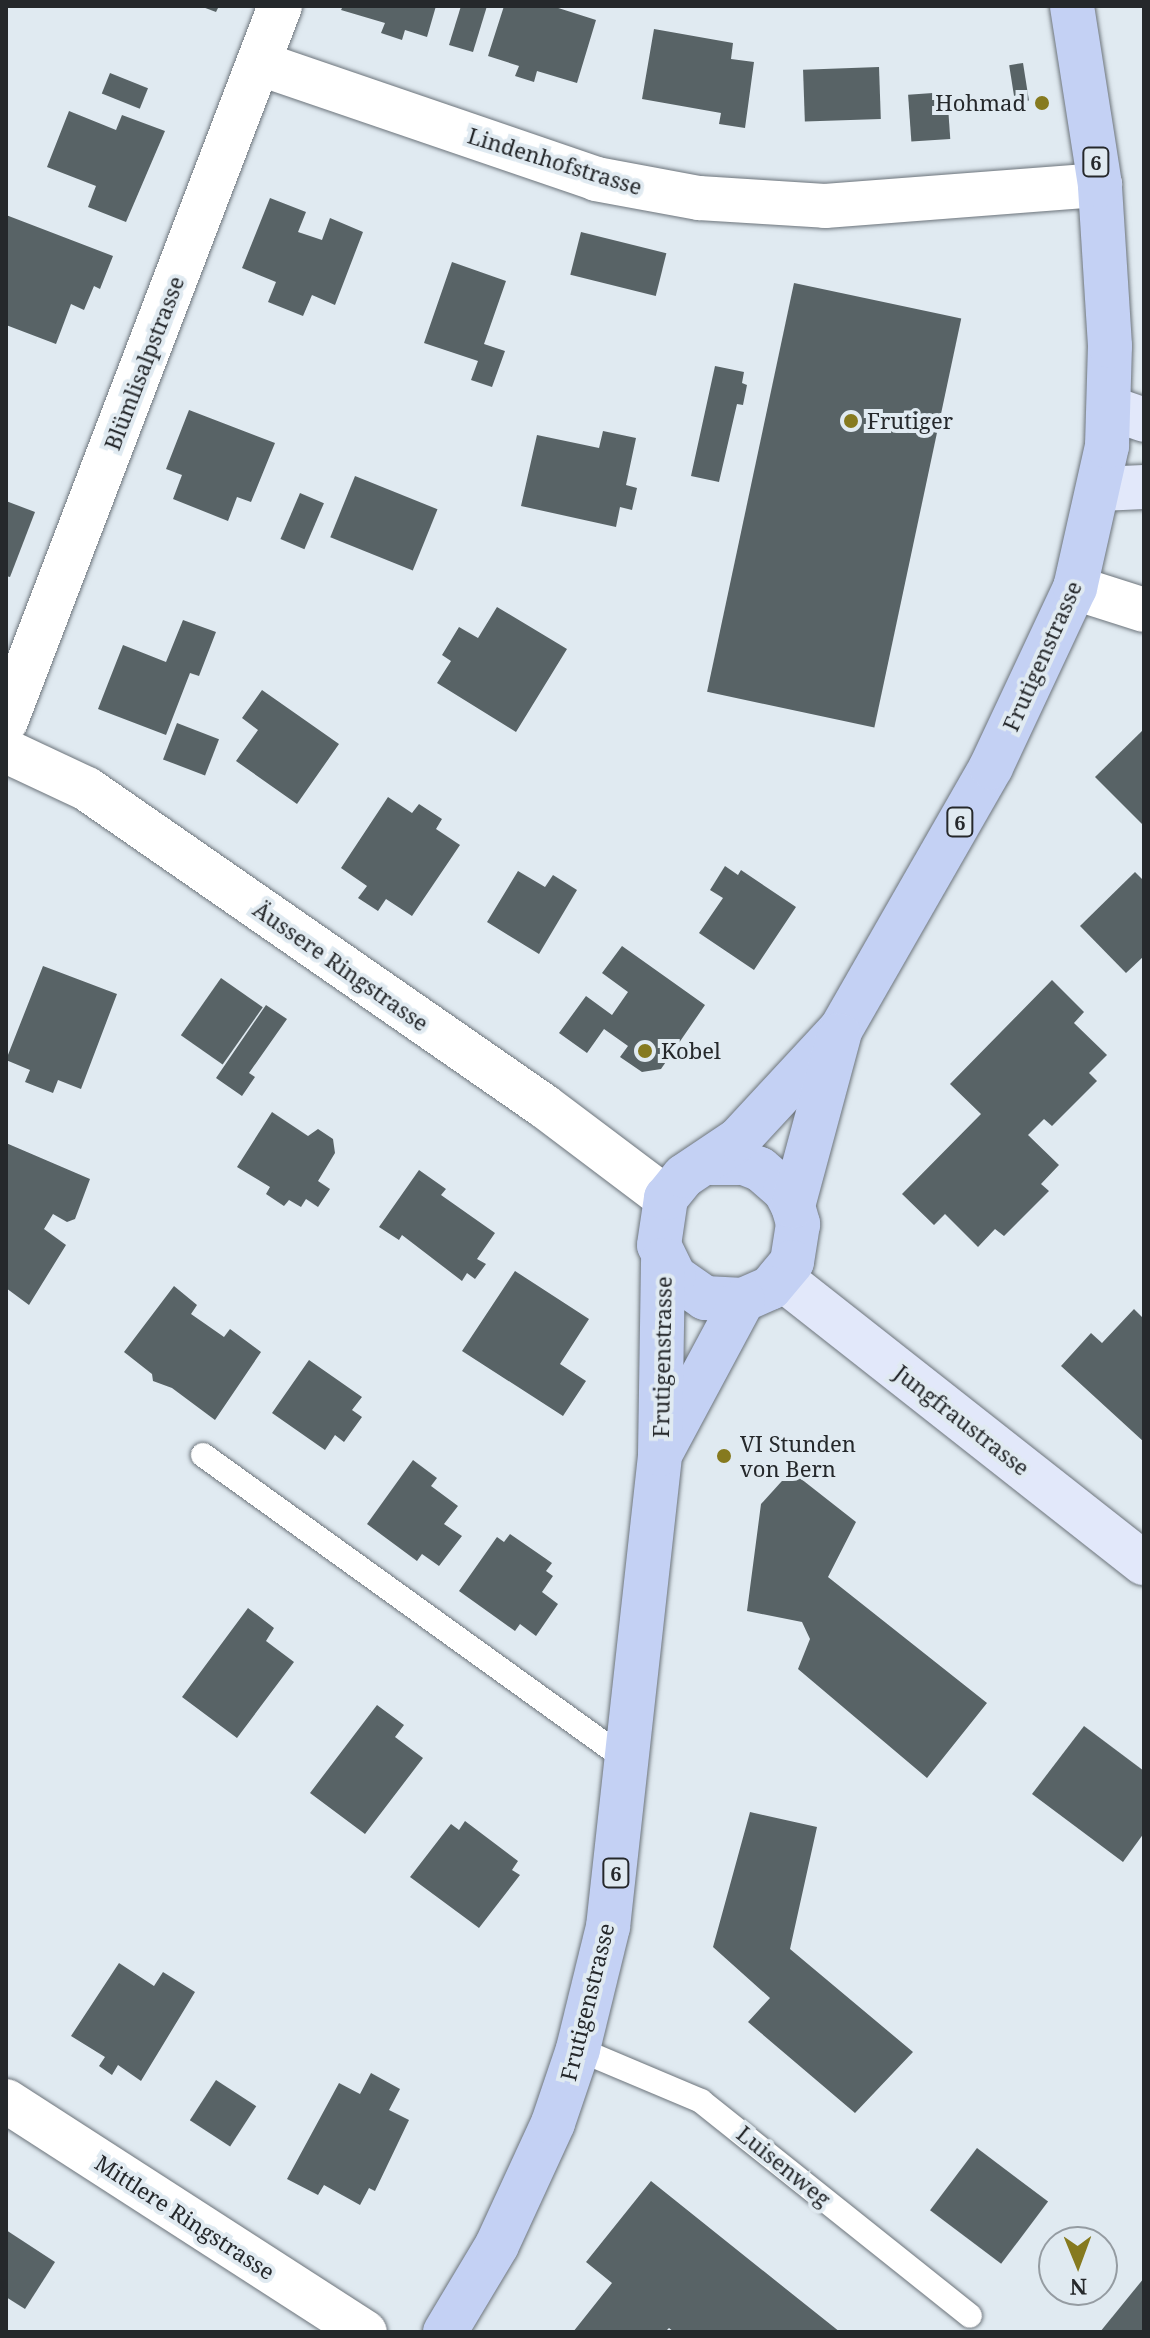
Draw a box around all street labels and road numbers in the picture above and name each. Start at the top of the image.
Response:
street label: Lindenhofstrasse [465,122,645,200]
road number: 6 [1082,146,1110,178]
street label: Blümlisalpstrasse [99,272,189,454]
street label: Frutigenstrasse [997,577,1087,735]
road number: 6 [946,806,974,838]
street label: Äussere Ringstrasse [248,896,434,1036]
street label: Frutigenstrasse [647,1276,677,1438]
street label: Jungfraustrasse [889,1359,1035,1481]
road number: 6 [602,1857,630,1889]
street label: Frutigenstrasse [555,1920,619,2084]
street label: Luisenweg [732,2120,836,2212]
street label: Mittlere Ringstrasse [90,2149,280,2285]

